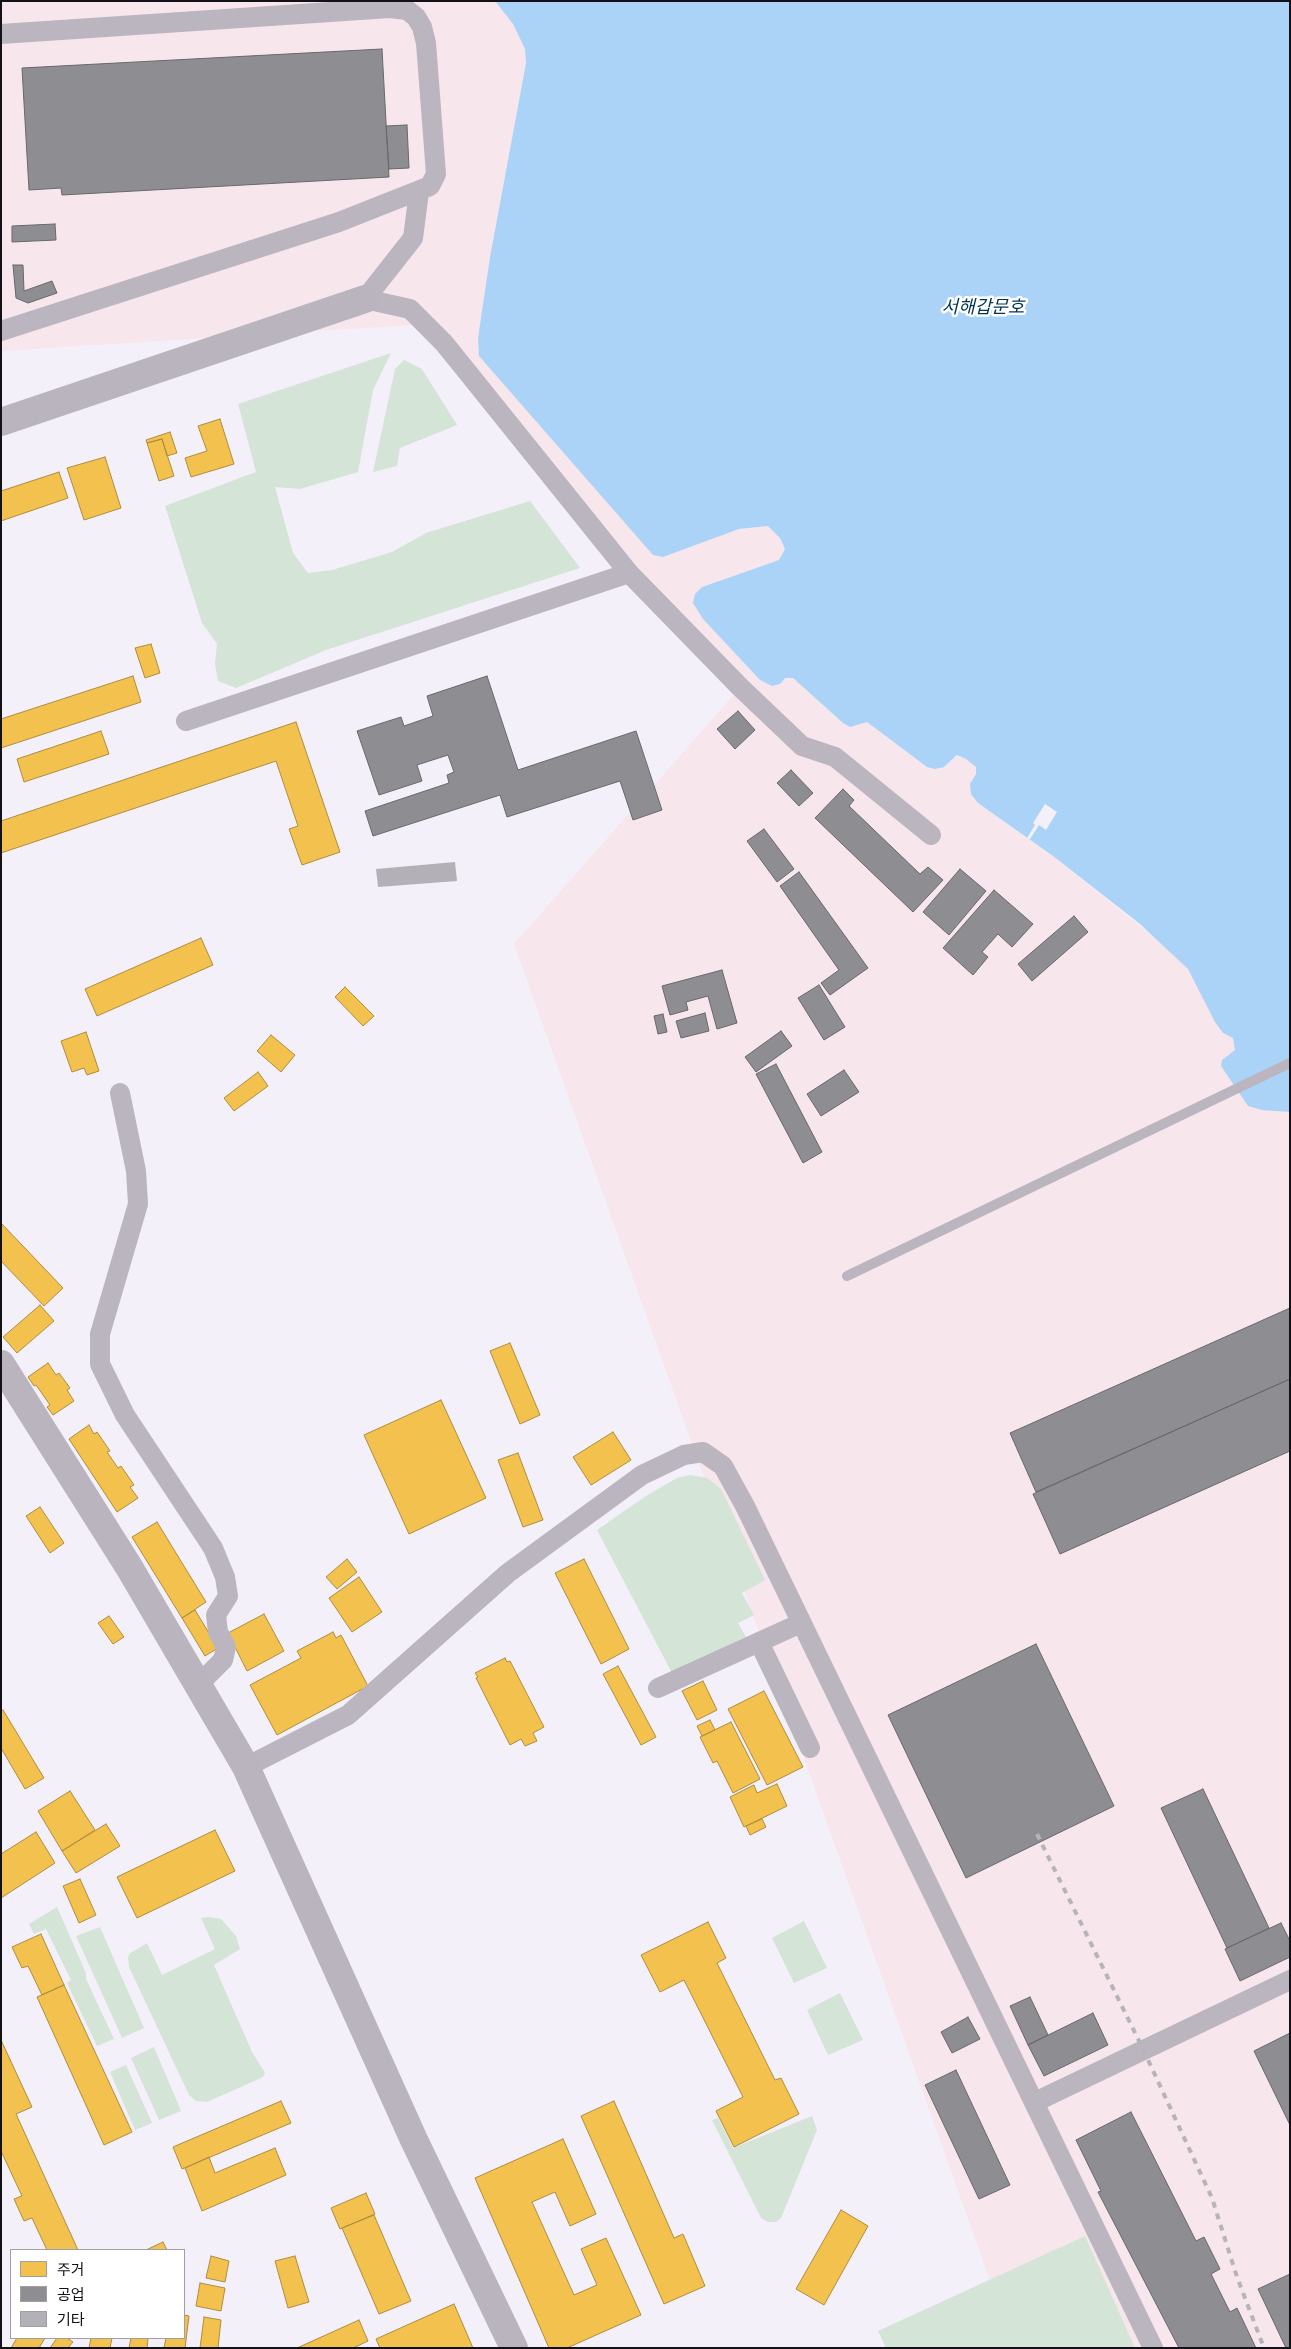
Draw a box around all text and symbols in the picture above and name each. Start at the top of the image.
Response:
water label: 서해갑문호 [942,297,1024,319]
legend [10,2249,185,2339]
text: 주거 [57,2259,85,2279]
text: 공업 [57,2284,85,2304]
text: 기타 [57,2309,85,2329]

